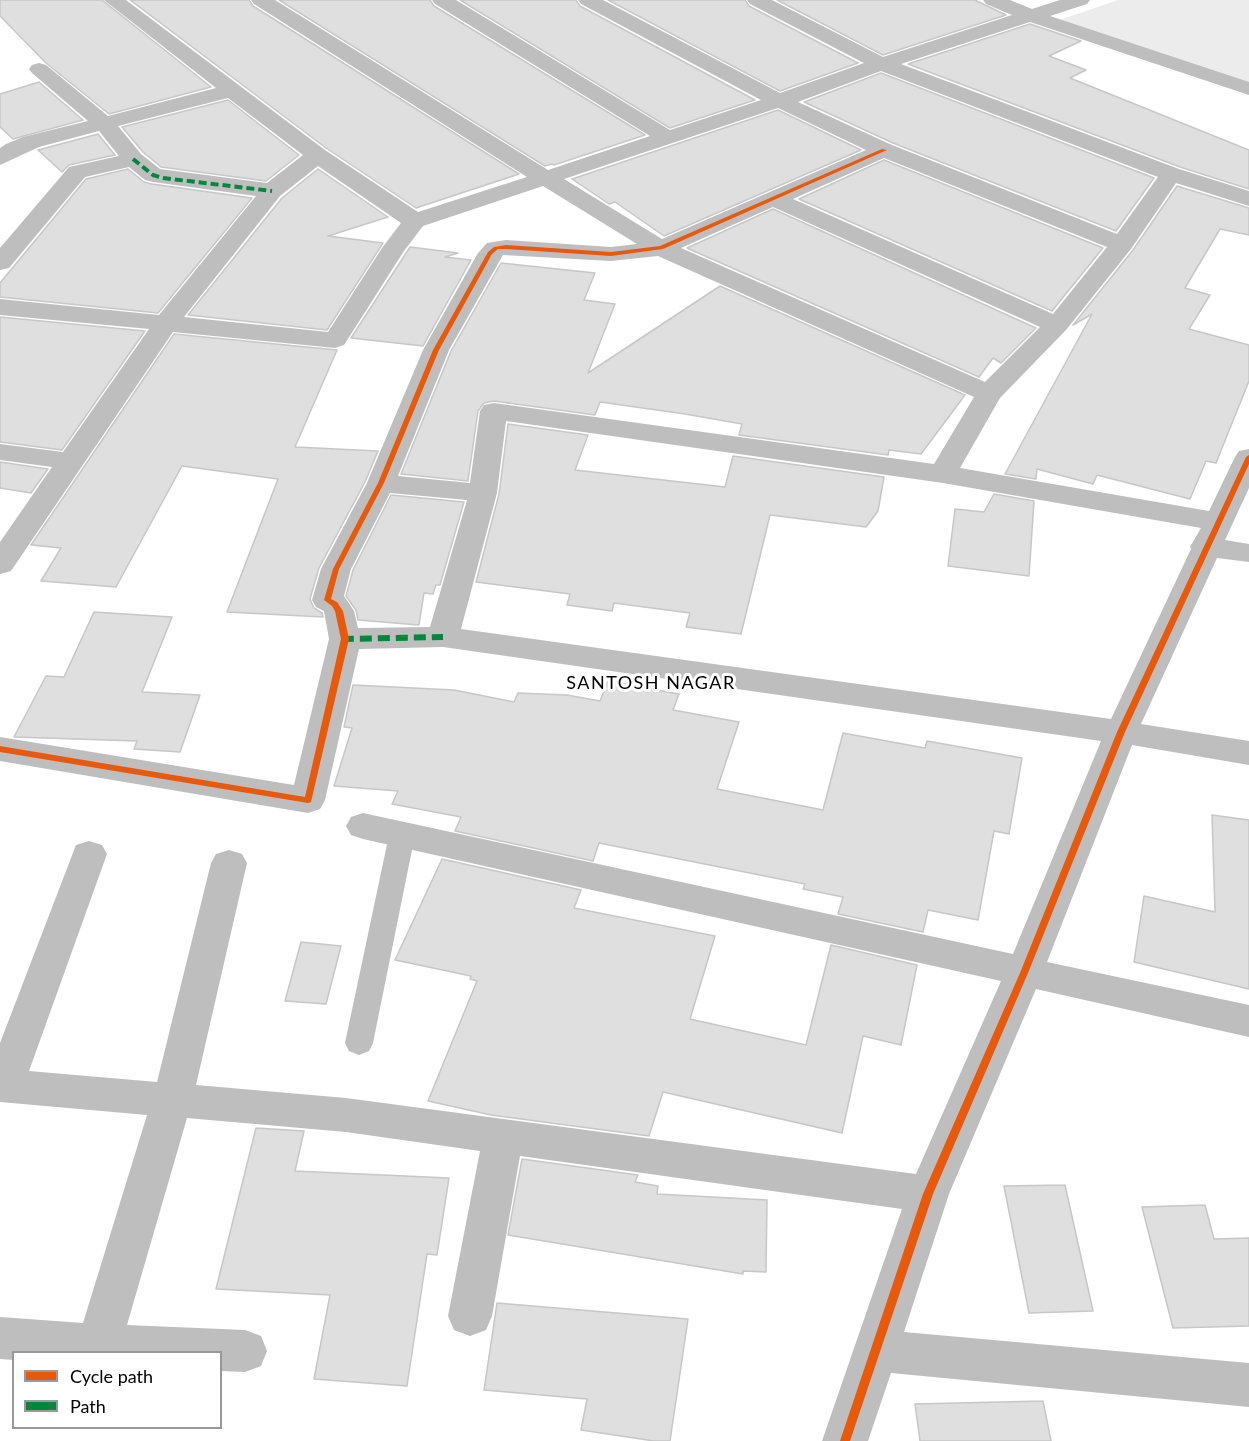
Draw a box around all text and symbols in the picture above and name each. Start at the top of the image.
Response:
district label: SANTOSH NAGAR [566,672,736,694]
legend [12,1351,222,1429]
text: Cycle path [70,1365,153,1387]
text: Path [70,1395,106,1417]

